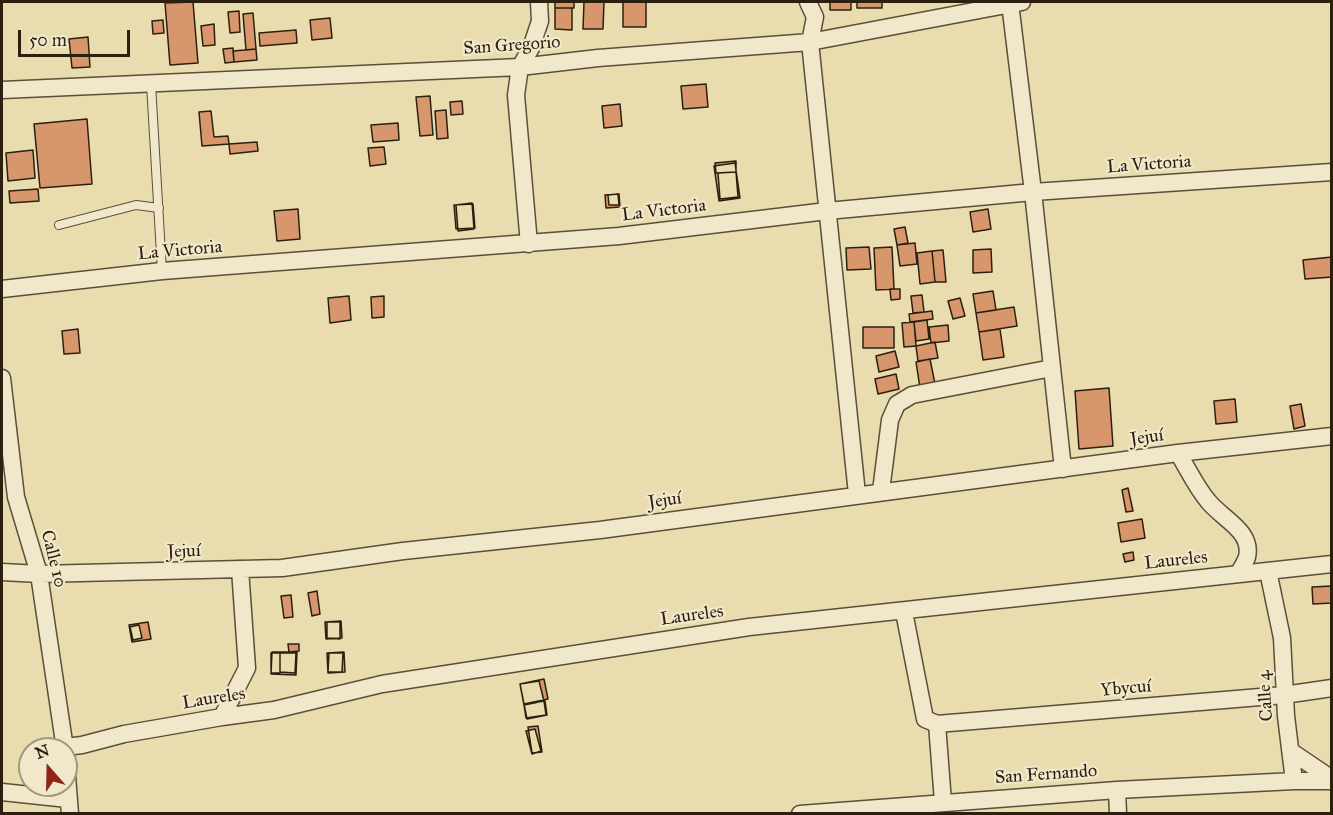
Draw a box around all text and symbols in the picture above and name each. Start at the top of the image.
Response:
scale bar [21,18,134,56]
text: 50 m [29,29,67,51]
street label: San Gregorio [463,32,561,60]
street label: La Victoria [1106,151,1192,179]
street label: La Victoria [621,195,707,227]
street label: La Victoria [137,237,223,265]
street label: Jejuí [1129,425,1165,451]
street label: Jejuí [647,488,683,514]
street label: Calle 10 [35,528,71,590]
street label: Jejuí [167,541,201,563]
street label: Laureles [1143,547,1209,575]
street label: Laureles [659,601,725,631]
street label: Calle 4 [1253,670,1279,722]
street label: Ybycuí [1100,676,1152,702]
street label: Laureles [181,683,247,715]
north arrow [18,737,78,797]
text: N [33,740,52,763]
street label: San Fernando [994,761,1098,789]

